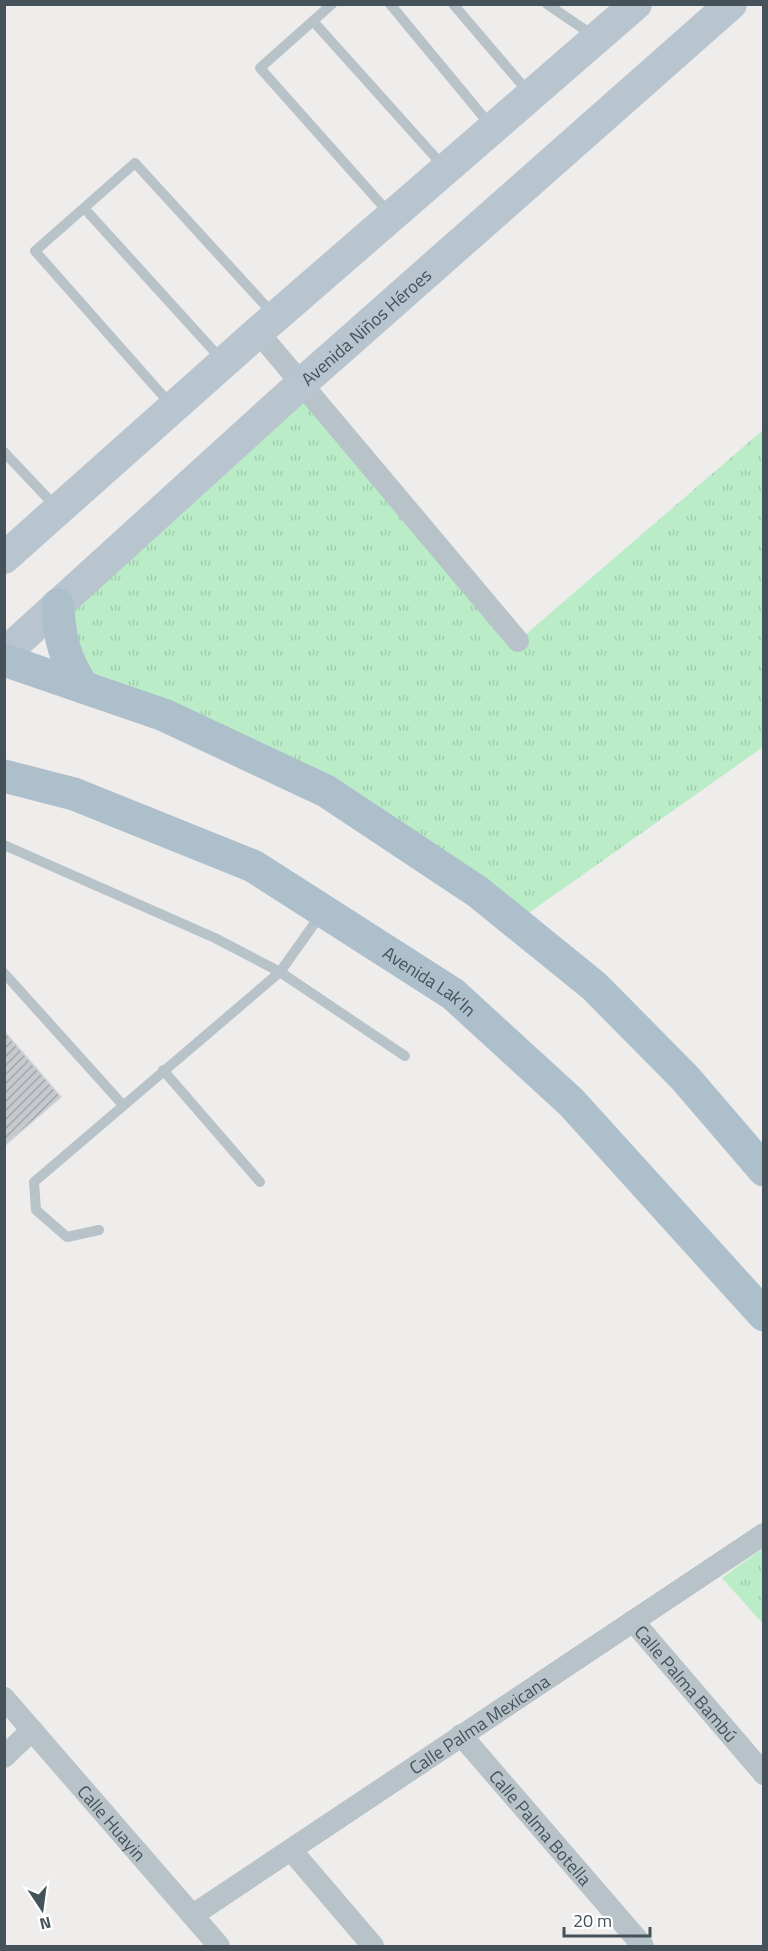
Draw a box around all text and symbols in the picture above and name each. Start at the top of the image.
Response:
street label: Avenida Niños Héroes [295,262,437,392]
street label: Avenida Lak'In [378,939,482,1023]
street label: Calle Palma Bambú [628,1619,744,1748]
street label: Calle Palma Mexicana [404,1667,555,1781]
street label: Calle Palma Botella [483,1764,598,1891]
street label: Calle Huayin [71,1779,153,1867]
north arrow [12,1879,72,1939]
scale bar [564,1900,650,1938]
text: 20 m [573,1907,612,1934]
text: N [37,1911,53,1937]

